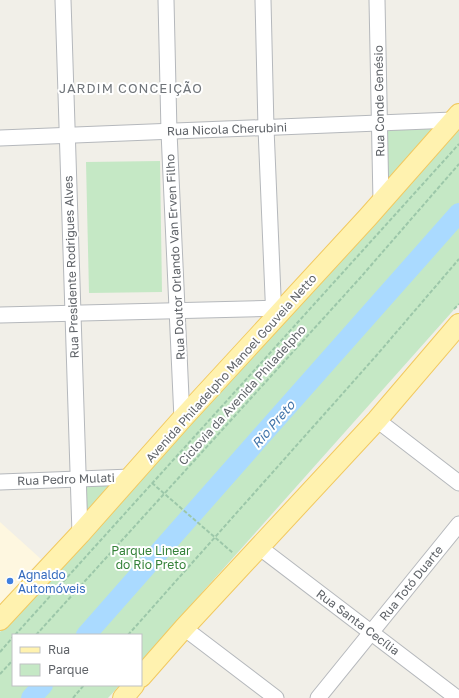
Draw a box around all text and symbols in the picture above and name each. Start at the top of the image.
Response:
street label: Rua Conde Genésio [371,45,387,157]
district label: JARDIM CONCEIÇÃO [59,80,203,96]
street label: Rua Nicola Cherubini [167,119,287,139]
street label: Rua Doutor Orlando Van Erven Filho [162,154,188,360]
street label: Rua Presidente Rodrigues Alves [60,175,82,359]
street label: Avenida Philadelpho Manoel Gouveia Netto [142,271,320,465]
street label: Ciclovia da Avenida Philadelpho [175,322,309,468]
water label: Rio Preto [248,396,299,451]
street label: Rua Pedro Mulati [17,470,115,488]
street label: Rua Totó Duarte [376,542,446,624]
park label: Parque Linear do Rio Preto [111,543,191,572]
place label: Agnaldo Automóveis [18,567,86,596]
marker: Agnaldo Automóveis [5,576,15,586]
street label: Rua Santa Cecília [313,586,403,658]
legend [12,634,142,686]
text: Rua [48,642,70,657]
text: Parque [48,662,89,677]

